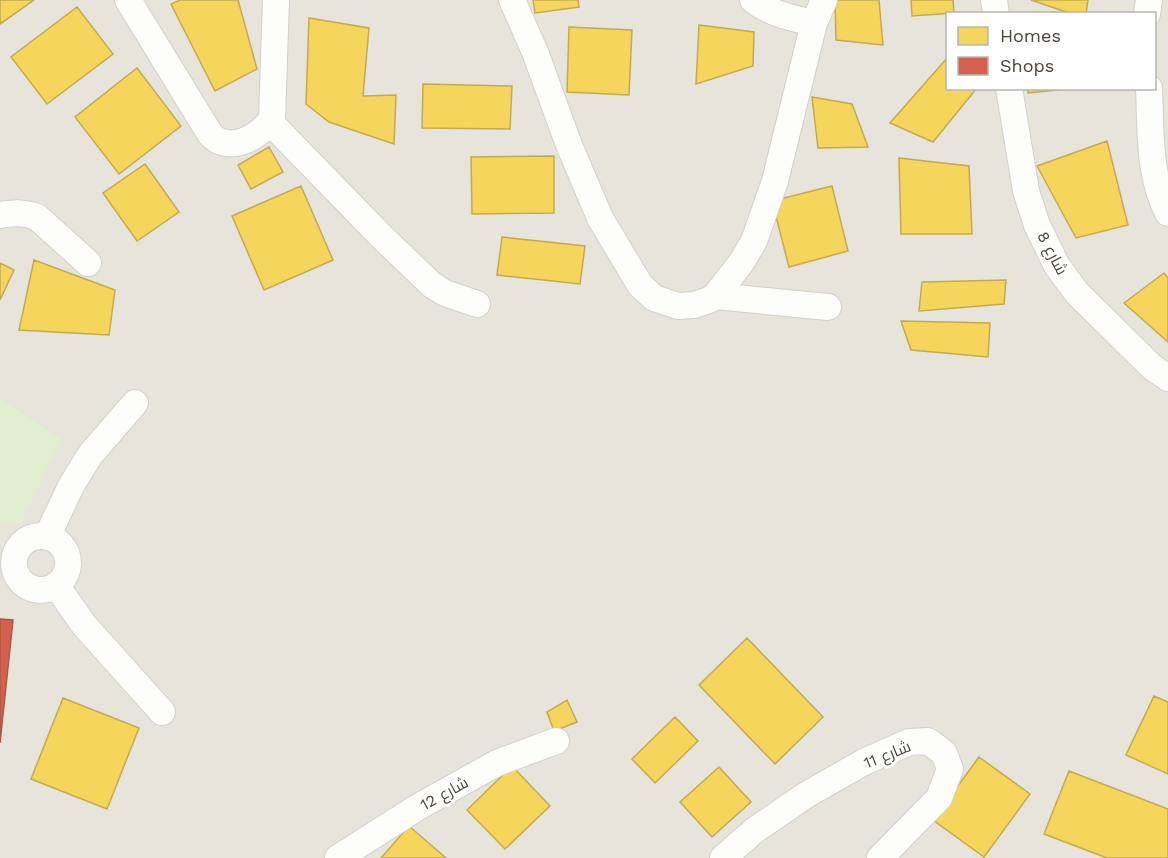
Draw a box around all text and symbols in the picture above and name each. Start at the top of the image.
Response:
legend [946,12,1156,90]
text: Homes [1000,25,1061,46]
text: Shops [1000,55,1054,76]
street label: شارع 8 [1032,228,1072,279]
street label: شارع 11 [861,736,914,774]
street label: شارع 12 [417,773,473,816]

